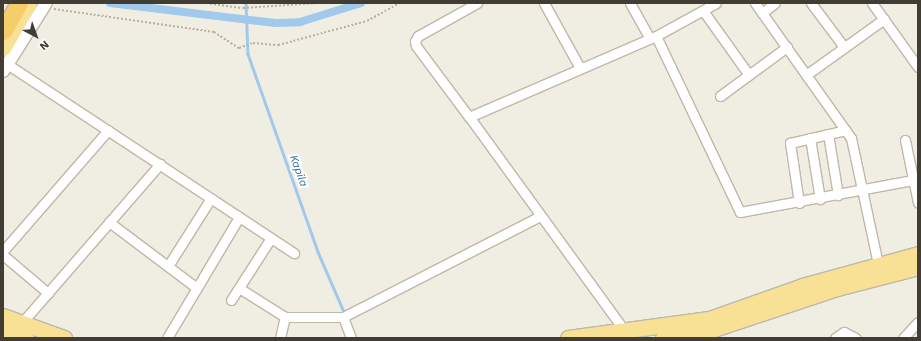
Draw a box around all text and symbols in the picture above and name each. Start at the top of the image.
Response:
north arrow [16,16,56,56]
text: N [37,38,52,53]
water label: Kapila [286,153,310,189]

